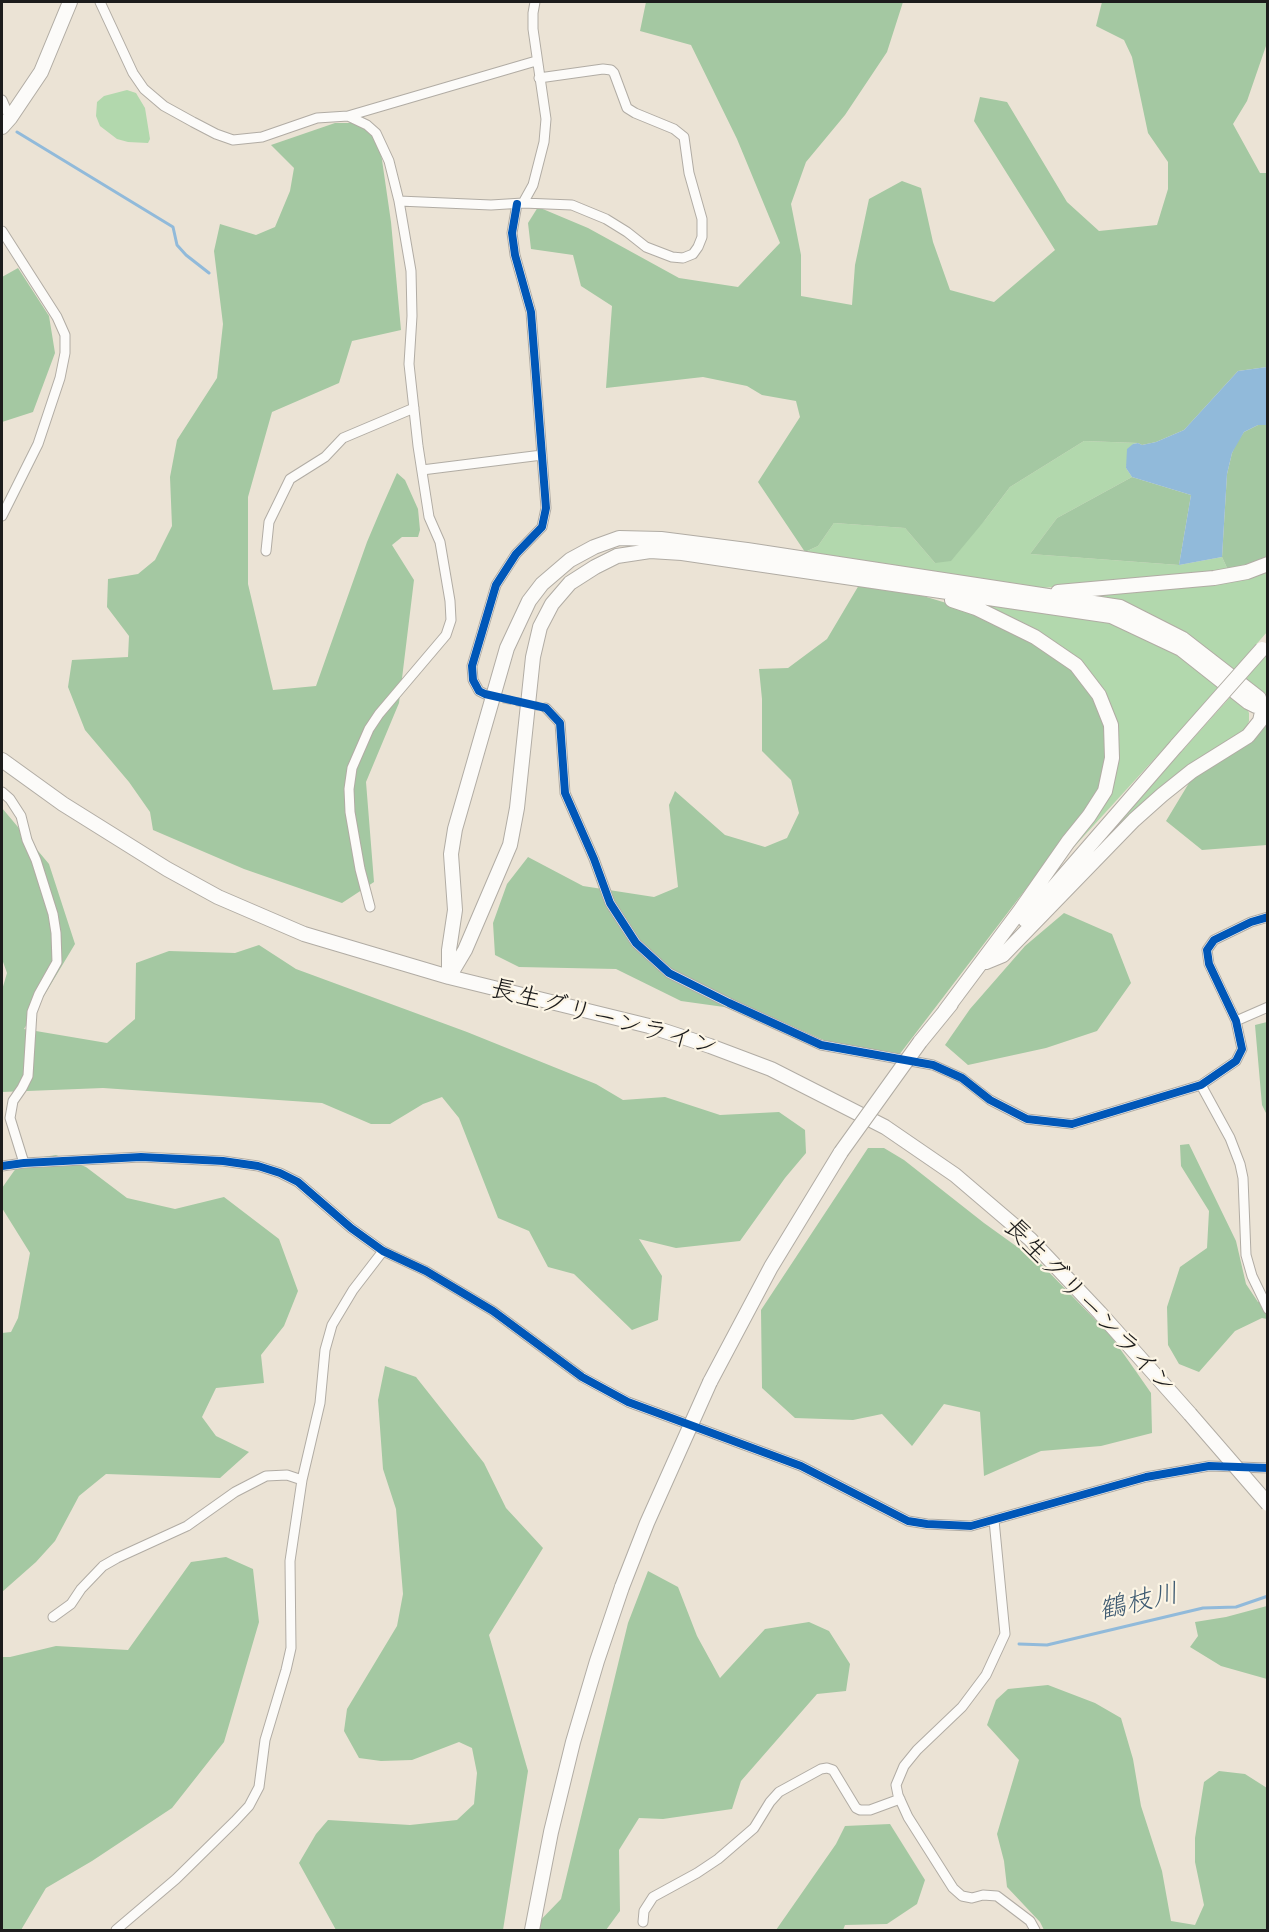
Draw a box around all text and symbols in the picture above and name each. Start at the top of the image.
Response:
street label: 長生グリーンライン [487,974,721,1064]
street label: 長生グリーンライン [997,1212,1181,1402]
water label: 鶴枝川 [1096,1578,1182,1628]

